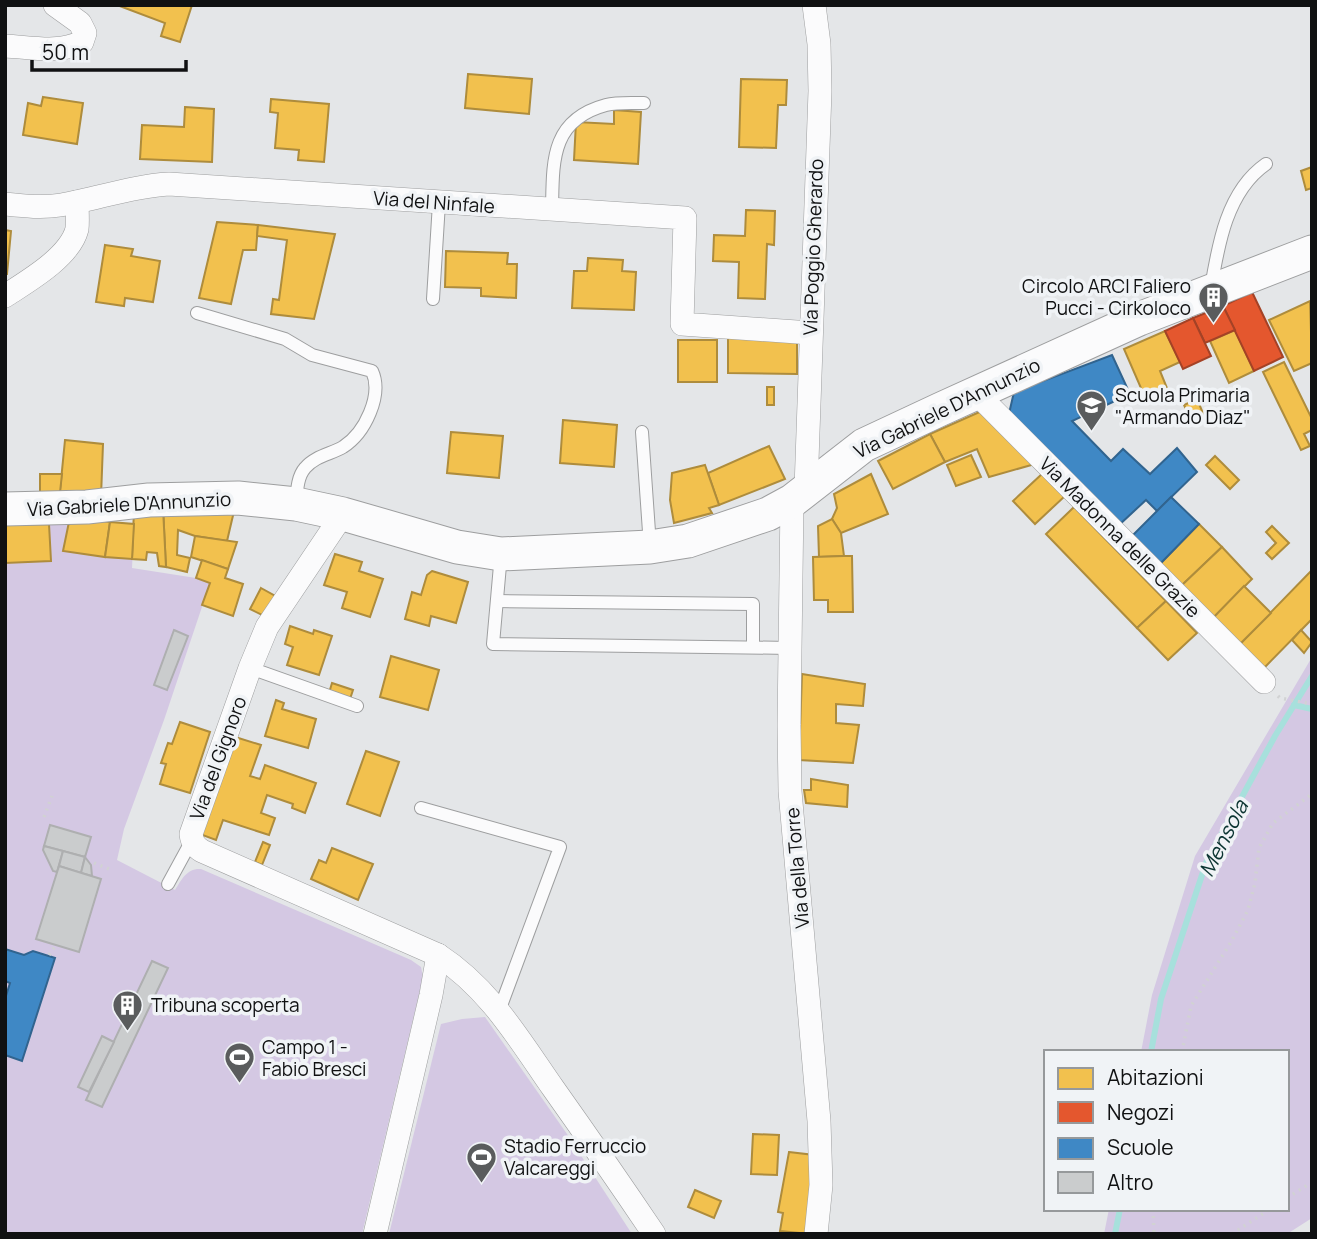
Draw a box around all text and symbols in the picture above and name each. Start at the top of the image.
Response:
scale bar [32,28,186,72]
text: 50 m [42,38,89,66]
street label: Via Poggio Gherardo [797,158,829,336]
street label: Via del Ninfale [372,185,496,219]
place label: Circolo ARCI Faliero Pucci - Cirkoloco [1022,273,1191,321]
building icon: Circolo ARCI Faliero Pucci - Cirkoloco [1197,280,1231,324]
street label: Via Gabriele D'Annunzio [850,352,1044,464]
place label: Scuola Primaria "Armando Diaz" [1115,382,1251,430]
school or university icon: Scuola Primaria "Armando Diaz" [1075,389,1109,433]
street label: Via Madonna delle Grazie [1034,451,1206,623]
street label: Via Gabriele D'Annunzio [26,486,232,522]
street label: Via del Gignoro [184,693,252,823]
water label: Mensola [1192,794,1255,881]
street label: Via della Torre [779,807,815,929]
building icon: Tribuna scoperta [111,988,145,1032]
place label: Tribuna scoperta [151,992,300,1018]
place label: Campo 1 - Fabio Bresci [262,1034,367,1082]
sports icon: Campo 1 - Fabio Bresci [222,1041,256,1085]
legend [1044,1050,1289,1211]
text: Abitazioni [1107,1063,1204,1091]
text: Negozi [1107,1098,1174,1126]
place label: Stadio Ferruccio Valcareggi [504,1133,646,1181]
text: Scuole [1107,1133,1174,1161]
sports icon: Stadio Ferruccio Valcareggi [464,1140,498,1184]
text: Altro [1107,1168,1153,1196]

